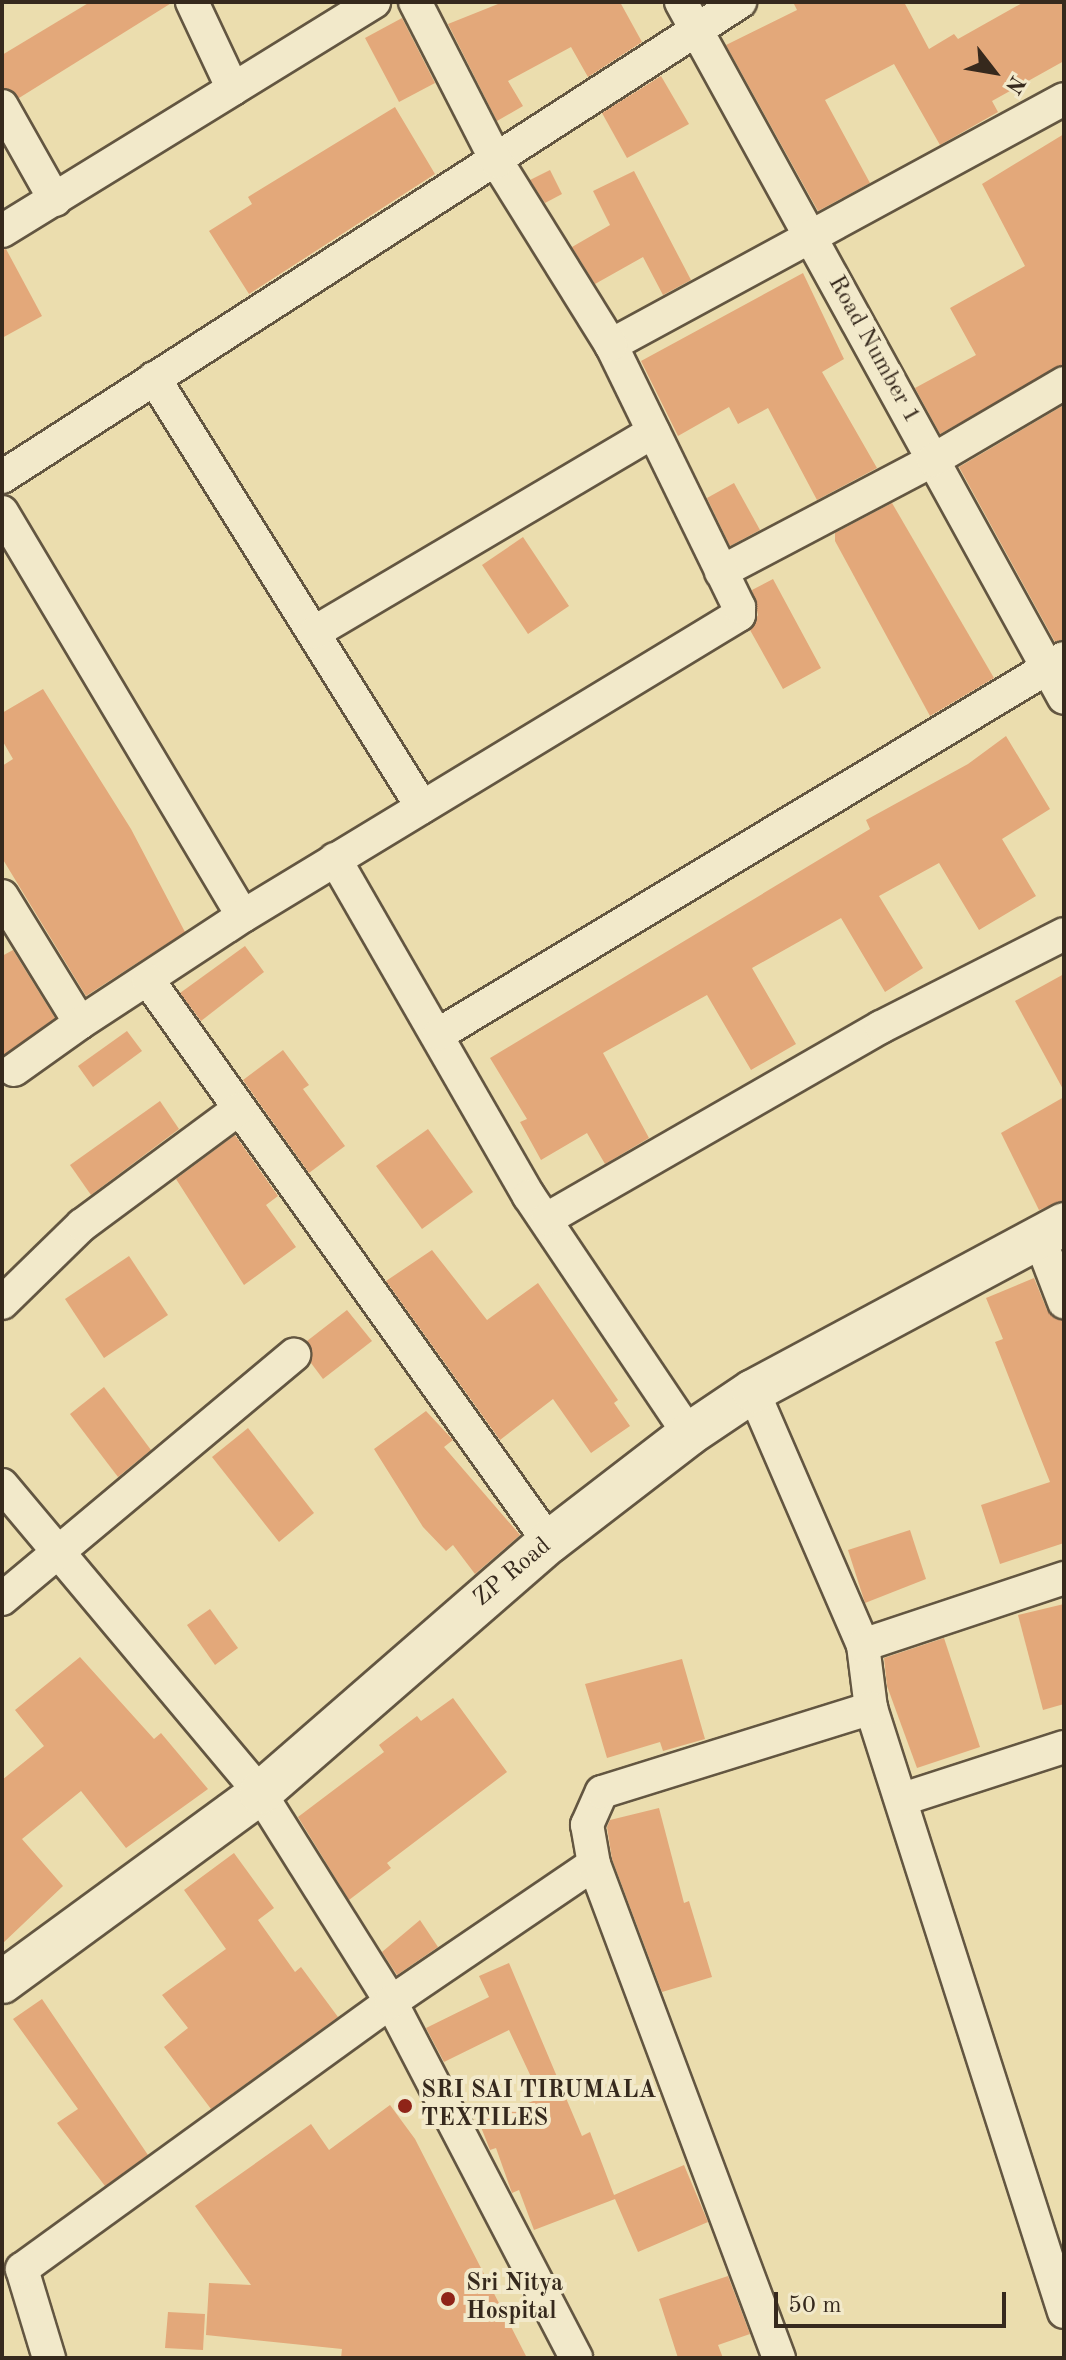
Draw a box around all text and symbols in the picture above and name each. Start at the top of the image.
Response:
north arrow [954,32,1034,112]
text: N [1001,71,1028,97]
street label: Road Number 1 [821,271,925,429]
street label: ZP Road [468,1532,558,1614]
place label: SRI SAI TIRUMALA TEXTILES [421,2078,656,2134]
marker: SRI SAI TIRUMALA TEXTILES [396,2097,414,2115]
place label: Sri Nitya Hospital [466,2271,563,2327]
scale bar [778,2276,1010,2326]
marker: Sri Nitya Hospital [437,2288,459,2310]
text: 50 m [788,2294,842,2318]

